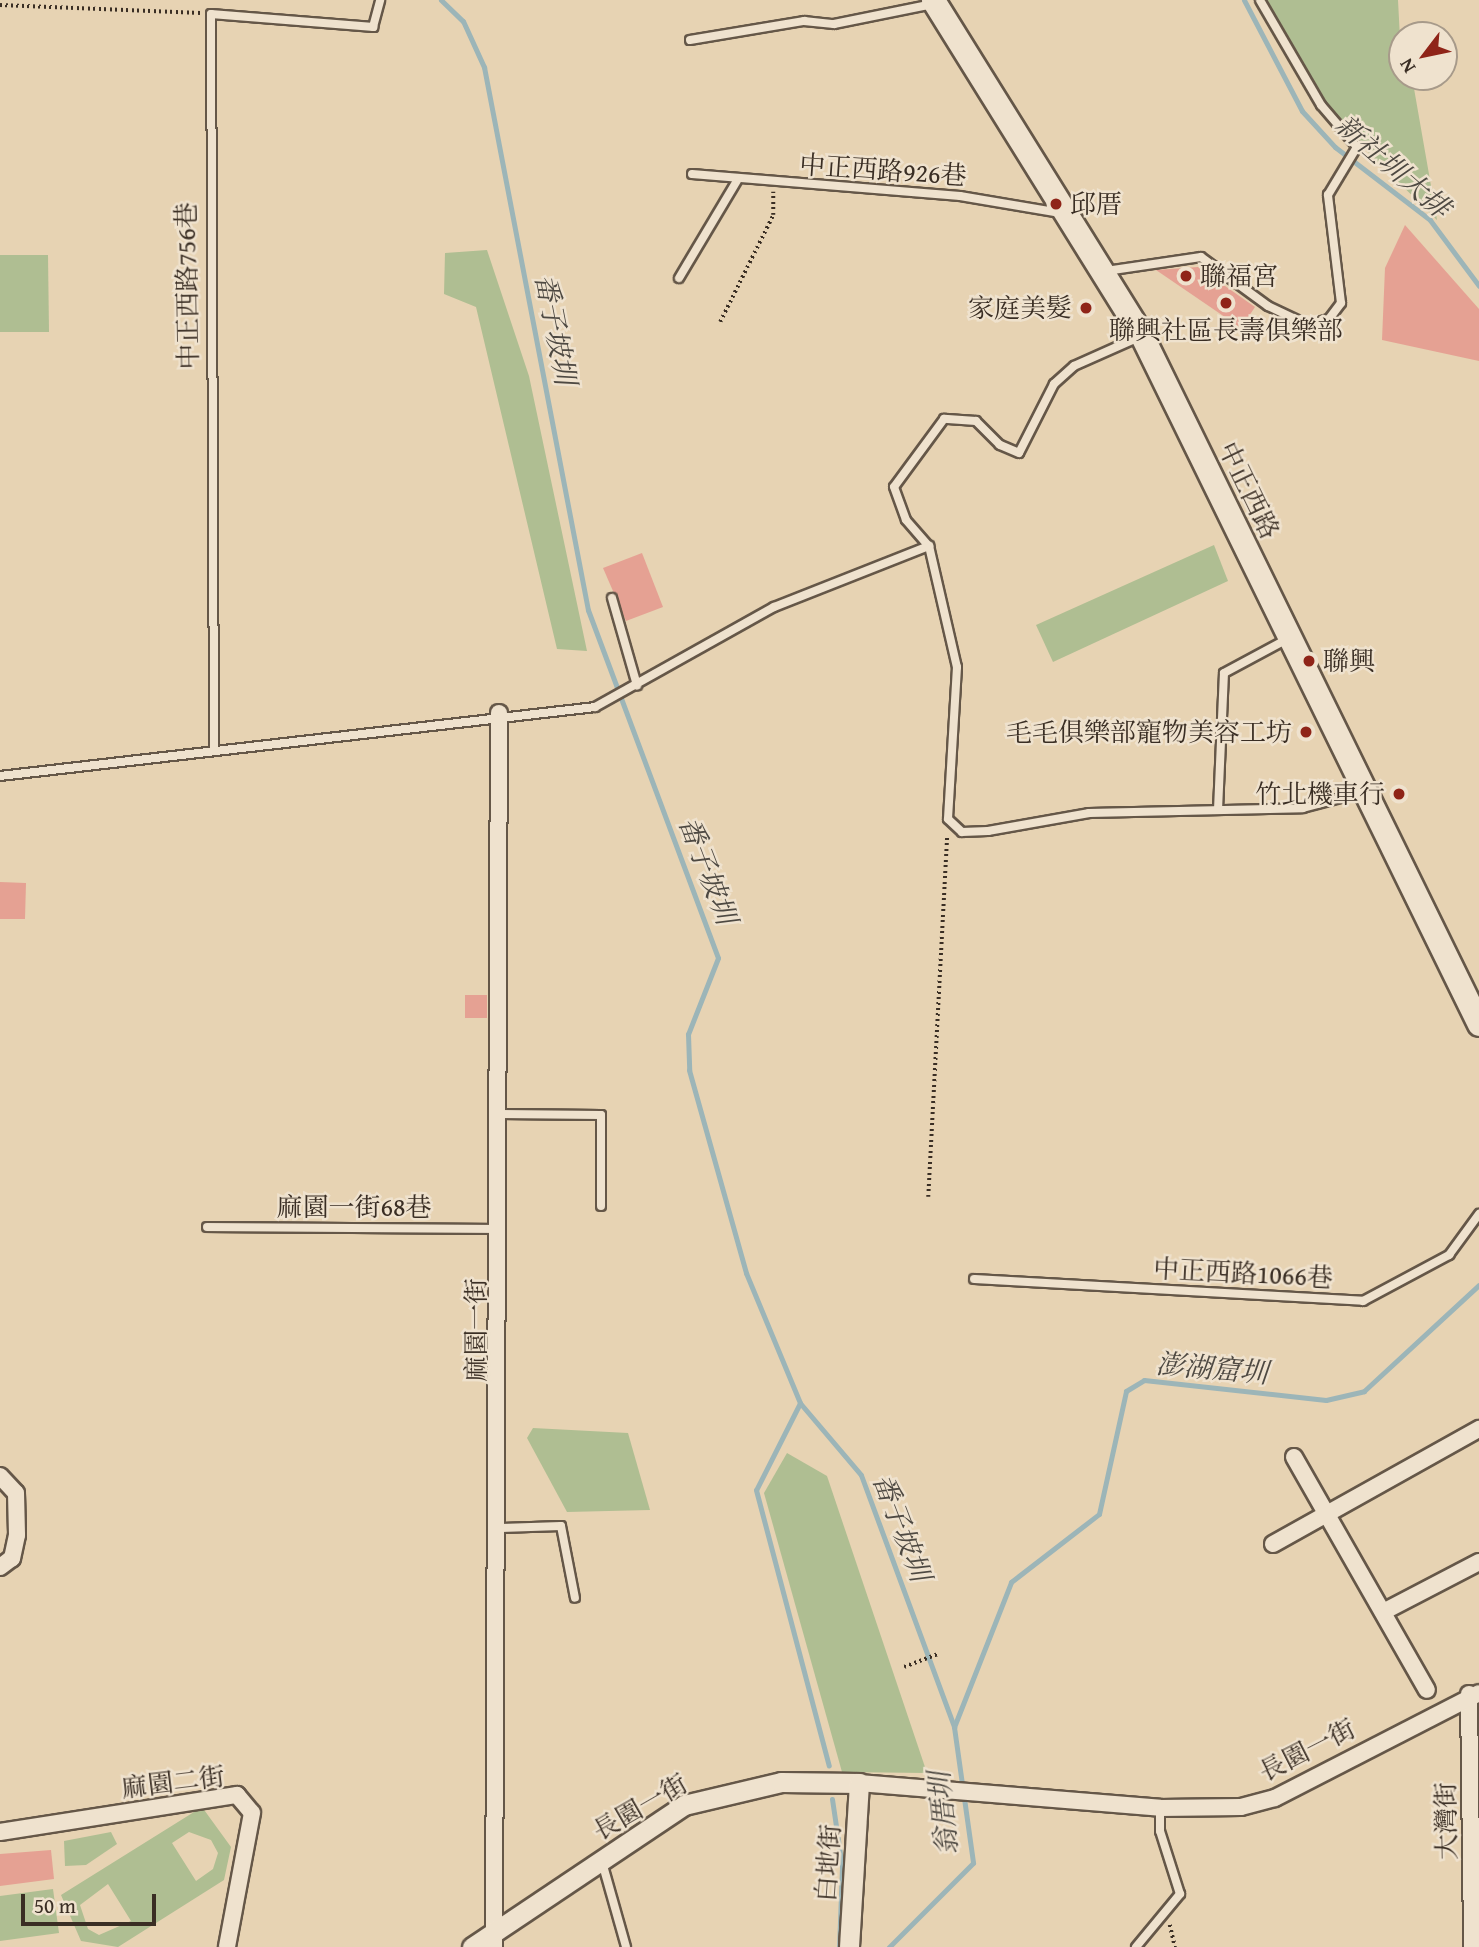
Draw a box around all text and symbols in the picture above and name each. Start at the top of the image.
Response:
north arrow [1388,21,1458,91]
text: N [1392,53,1422,79]
water label: 新社圳大排 [1329,107,1457,225]
street label: 中正西路926巷 [798,149,968,191]
place label: 邱厝 [1070,188,1122,220]
marker: 邱厝 [1048,196,1064,212]
street label: 中正西路756巷 [170,202,204,370]
place label: 聯福宮 [1200,260,1278,292]
marker: 聯福宮 [1178,268,1194,284]
water label: 番子坡圳 [529,271,583,387]
place label: 家庭美髮 [968,292,1072,324]
marker: 聯興社區長壽俱樂部 [1218,295,1234,311]
marker: 家庭美髮 [1078,300,1094,316]
place label: 聯興社區長壽俱樂部 [1109,314,1343,346]
street label: 中正西路 [1212,436,1286,544]
place label: 聯興 [1323,645,1375,677]
marker: 聯興 [1301,653,1317,669]
place label: 毛毛俱樂部寵物美容工坊 [1006,716,1292,748]
marker: 毛毛俱樂部寵物美容工坊 [1298,724,1314,740]
place label: 竹北機車行 [1255,778,1385,810]
marker: 竹北機車行 [1391,786,1407,802]
water label: 番子坡圳 [672,812,744,928]
street label: 麻園一街68巷 [276,1191,432,1223]
street label: 中正西路1066巷 [1152,1253,1334,1293]
street label: 麻園一街 [460,1278,492,1382]
water label: 澎湖窟圳 [1155,1346,1269,1390]
water label: 番子坡圳 [866,1469,938,1585]
street label: 長園一街 [1254,1712,1360,1788]
street label: 麻園二街 [119,1760,227,1804]
street label: 長園一街 [587,1767,693,1847]
water label: 翁厝圳 [922,1770,964,1858]
street label: 大灣街 [1430,1782,1462,1860]
street label: 白地街 [810,1823,846,1903]
scale bar [24,1881,159,1925]
text: 50 m [34,1890,76,1921]

